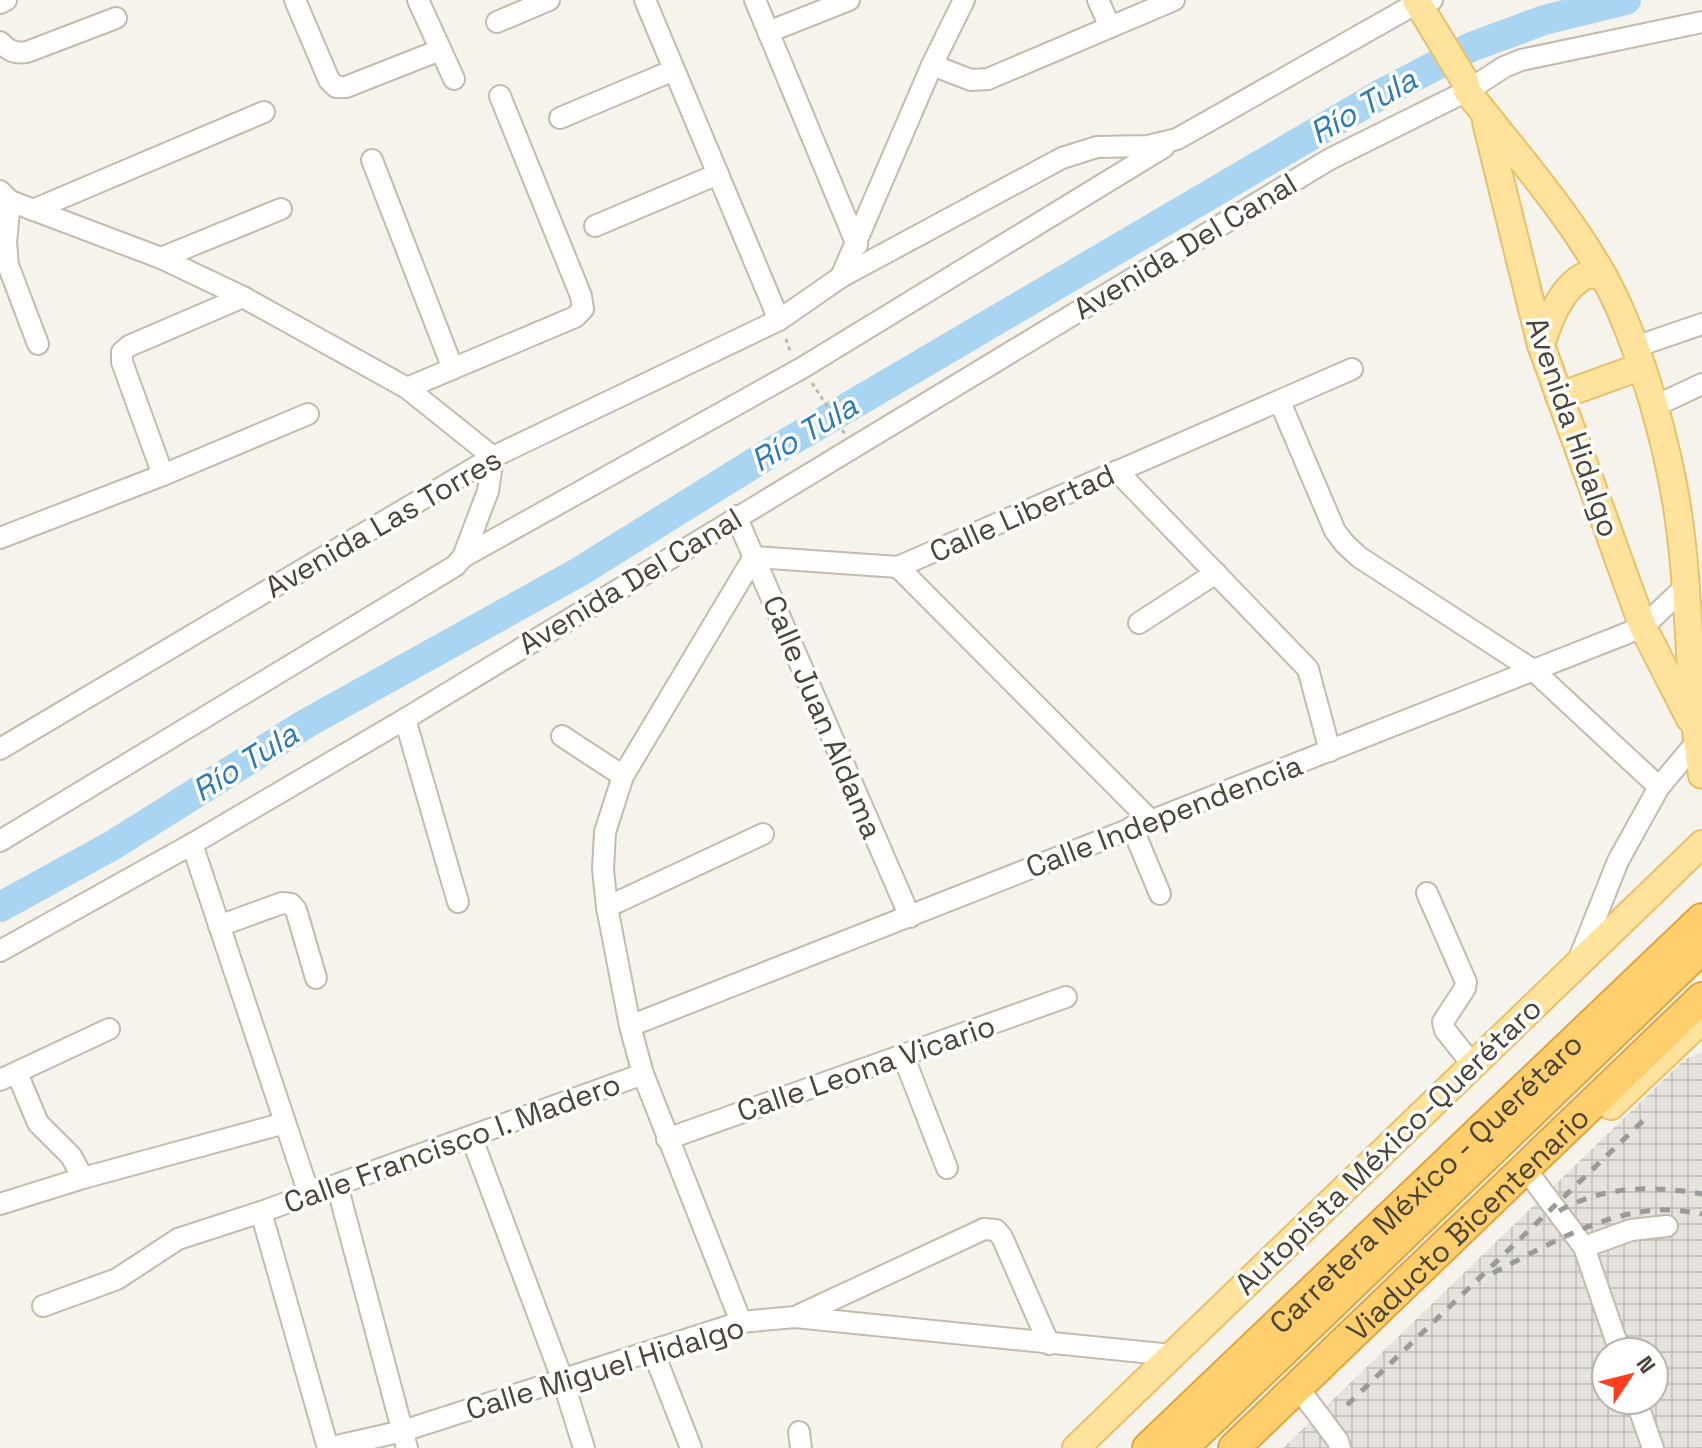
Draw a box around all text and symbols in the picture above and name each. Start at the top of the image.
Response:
water label: Río Tula [1302,59,1424,153]
street label: Avenida Del Canal [1066,164,1304,328]
street label: Avenida Hidalgo [1517,312,1629,542]
water label: Río Tula [743,385,865,480]
street label: Avenida Las Torres [258,439,508,607]
street label: Calle Libertad [923,455,1121,571]
street label: Avenida Del Canal [511,499,749,663]
street label: Calle Juan Aldama [754,589,892,845]
water label: Río Tula [185,714,306,810]
street label: Calle Independencia [1020,745,1308,887]
street label: Autopista México-Querétaro [1226,989,1550,1303]
street label: Calle Leona Vicario [732,1006,1000,1130]
street label: Carretera México - Querétaro [1261,1024,1591,1342]
street label: Calle Francisco I. Madero [278,1064,626,1222]
street label: Viaducto Bicentenario [1338,1098,1597,1349]
street label: Calle Miguel Hidalgo [461,1307,749,1429]
north arrow [1590,1336,1670,1416]
text: N [1631,1350,1662,1379]

